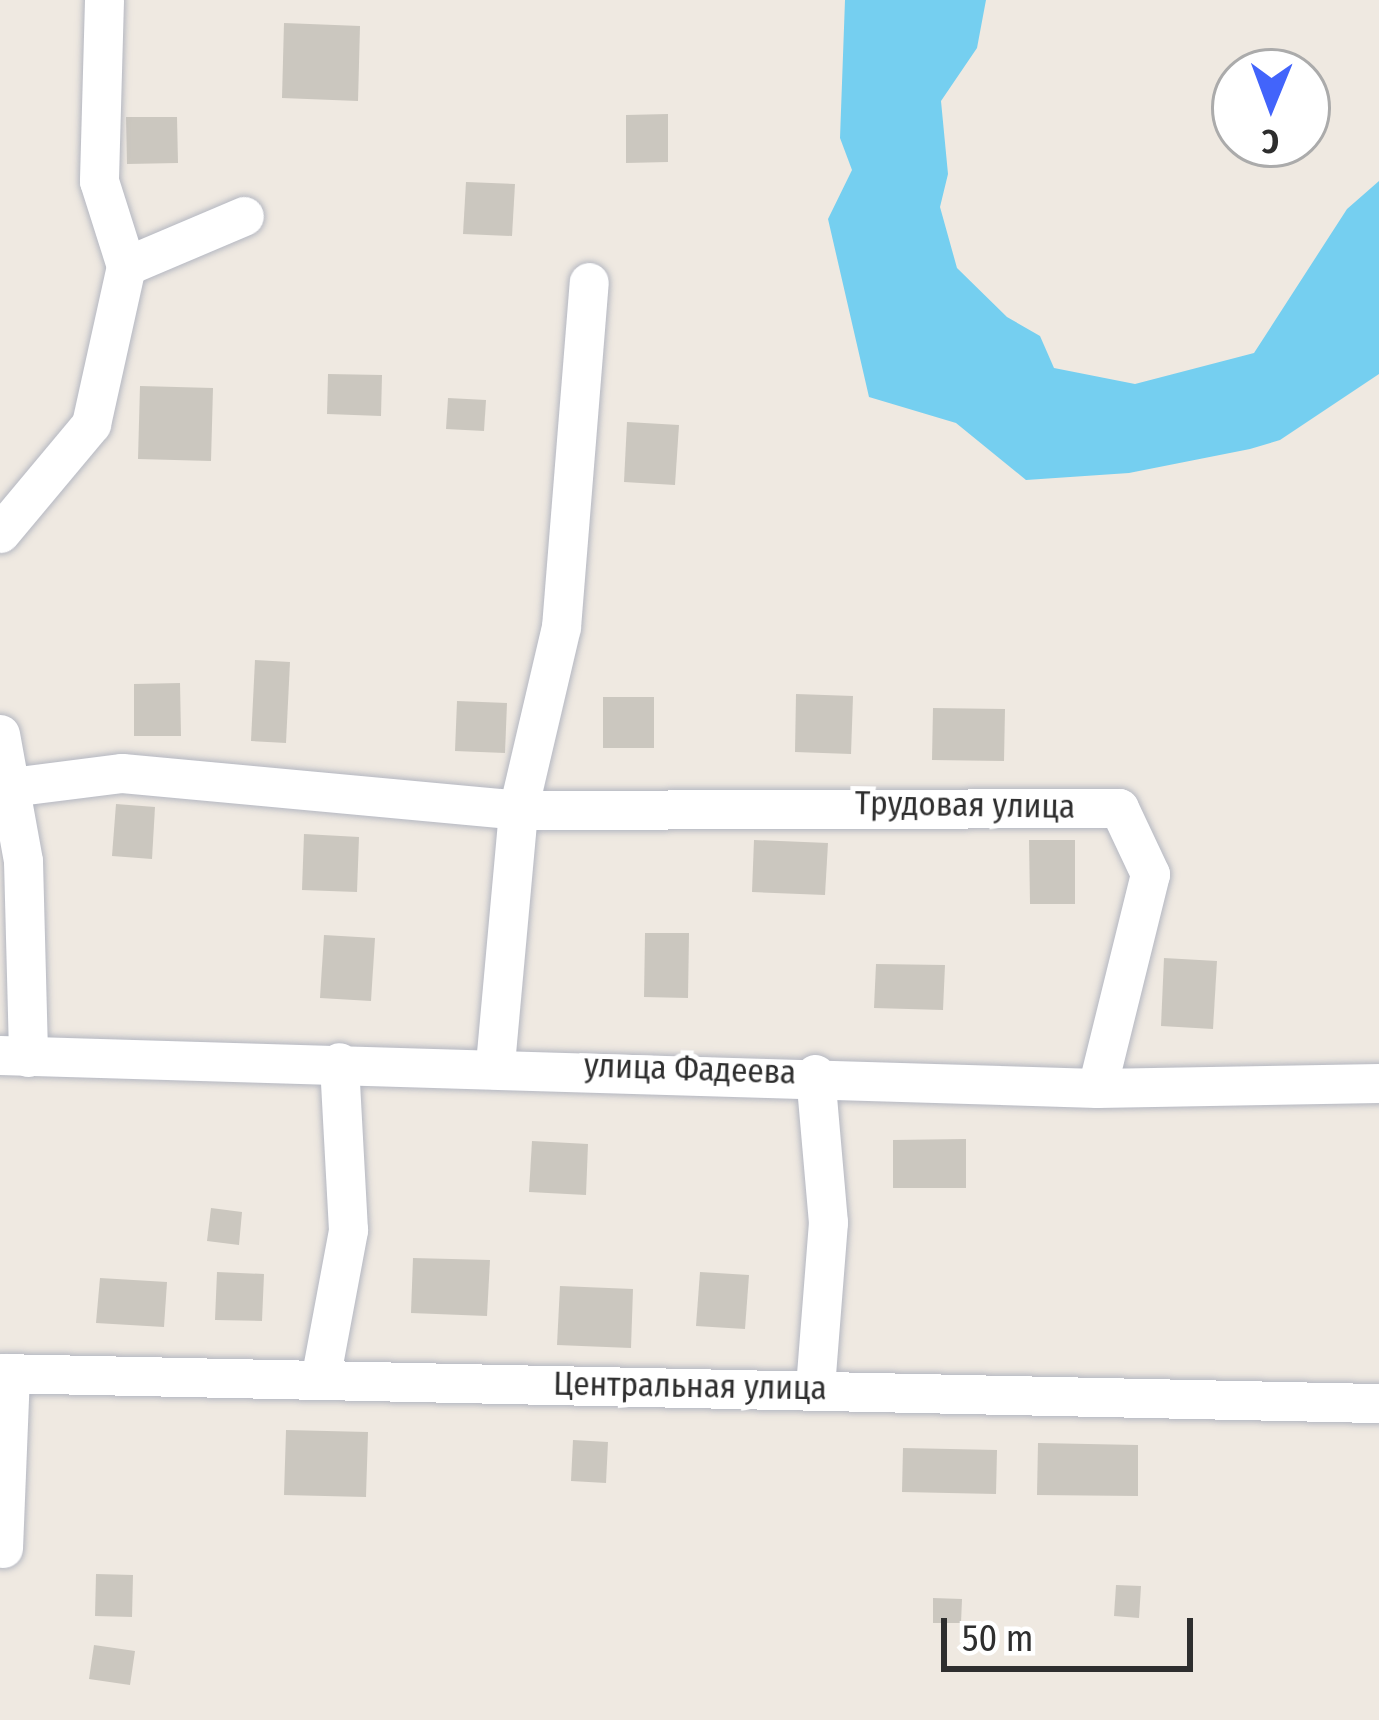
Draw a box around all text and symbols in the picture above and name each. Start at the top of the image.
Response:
north arrow [1211,48,1331,168]
text: С [1261,121,1279,161]
street label: Трудовая улица [855,784,1075,828]
street label: улица Фадеева [583,1047,797,1093]
street label: Центральная улица [553,1365,827,1409]
scale bar [947,1594,1199,1668]
text: 50 m [962,1617,1033,1661]

